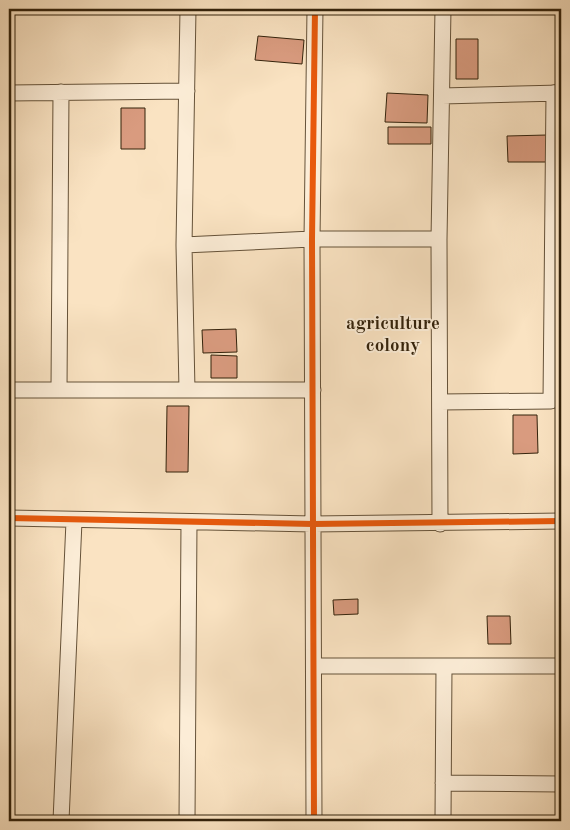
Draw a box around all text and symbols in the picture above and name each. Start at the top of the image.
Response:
district label: agriculture colony [346,315,440,356]

